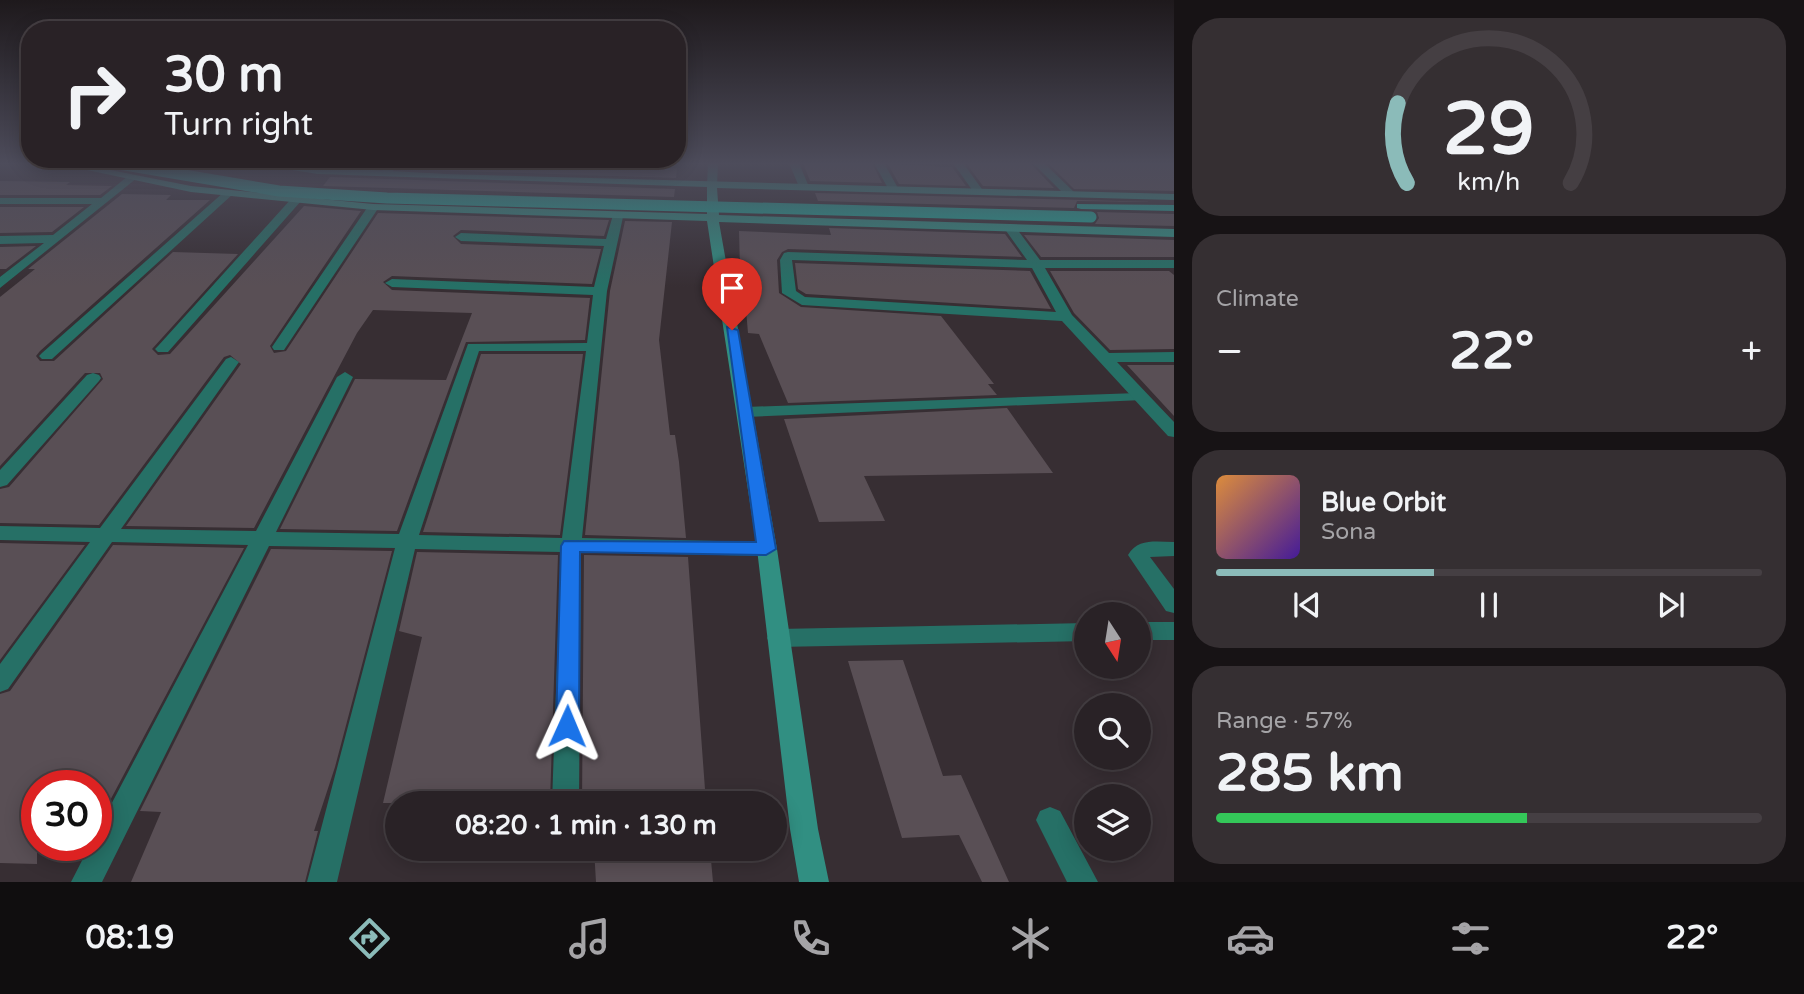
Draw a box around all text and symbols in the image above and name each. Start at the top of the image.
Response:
text: 30 m [164,46,283,105]
icon: right [49,49,140,140]
text: 29 [1443,86,1535,174]
text: Turn right [164,106,313,144]
text: km/h [1458,167,1520,197]
pin [702,258,762,330]
icon: arrive [713,269,751,307]
text: Climate [1216,285,1299,313]
text: 22° [1449,320,1534,383]
text: − [1216,329,1243,375]
text: + [1741,329,1762,375]
text: Blue Orbit [1321,487,1446,518]
text: Sona [1321,518,1376,546]
icon: previous [1288,586,1326,624]
icon: pause [1470,586,1508,624]
icon: next [1652,586,1690,624]
north arrow [1074,602,1152,679]
map controls [1074,602,1151,861]
position arrow [530,689,604,763]
button: search [1074,693,1151,770]
text: Range · 57% [1216,707,1352,735]
text: 285 km [1216,742,1404,805]
speed limit sign: 30 [21,770,112,861]
button: layers [1074,784,1151,861]
text: 08:20 · 1 min · 130 m [455,810,717,841]
icon: directions [345,914,394,963]
icon: music [565,914,614,963]
icon: phone [786,914,835,963]
icon: climate [1006,914,1055,963]
icon: car [1226,914,1275,963]
icon: filters [1446,914,1495,963]
text: 08:19 [86,919,174,957]
text: 22° [1666,919,1718,957]

